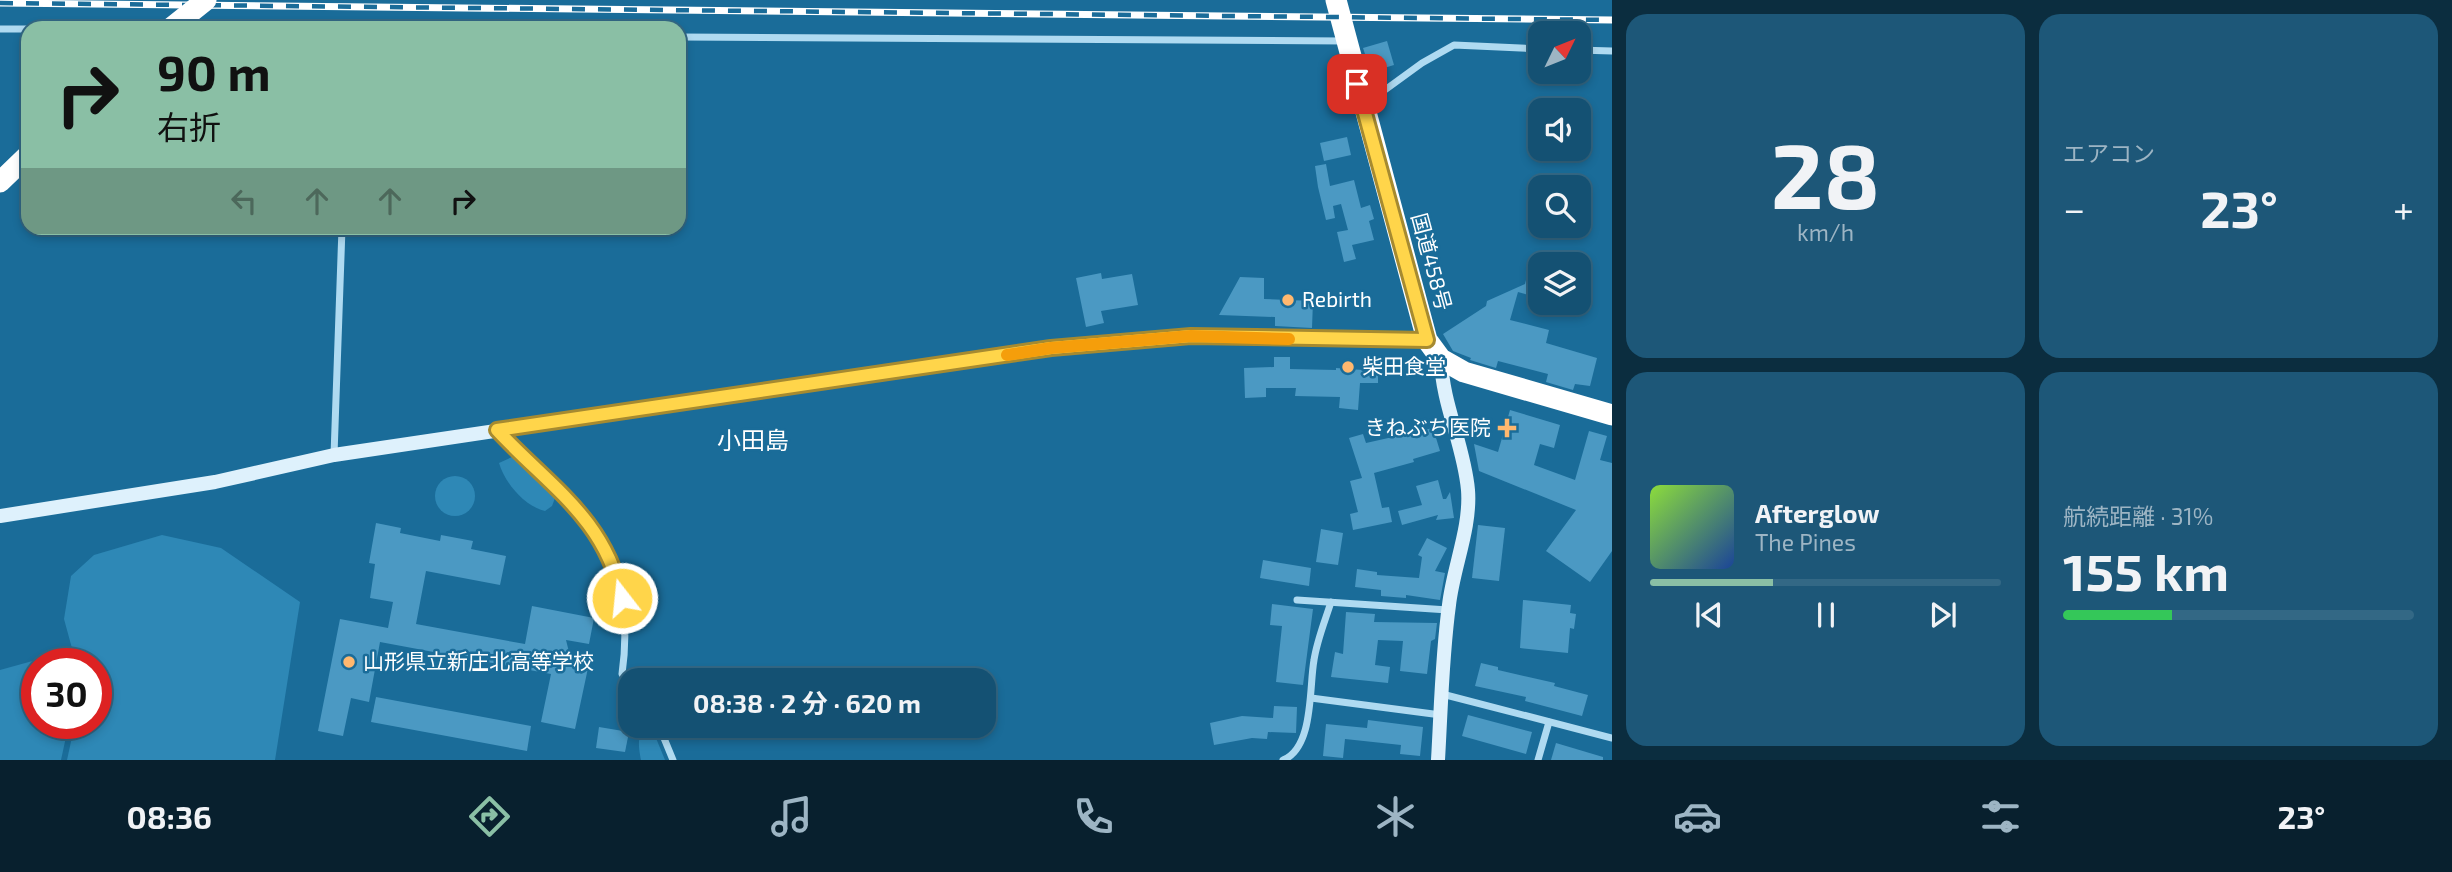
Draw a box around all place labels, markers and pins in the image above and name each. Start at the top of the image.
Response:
pin [1327,54,1387,114]
place label: Rebirth [1302,286,1372,311]
marker: Rebirth [1280,292,1296,308]
place label: 柴田食堂 [1362,353,1446,378]
marker: 柴田食堂 [1340,359,1356,375]
place label: きねぶち医院 [1365,414,1491,439]
marker: きねぶち医院 [1497,418,1517,438]
place label: 山形県立新庄北高等学校 [363,648,594,673]
marker: 山形県立新庄北高等学校 [341,654,357,670]

